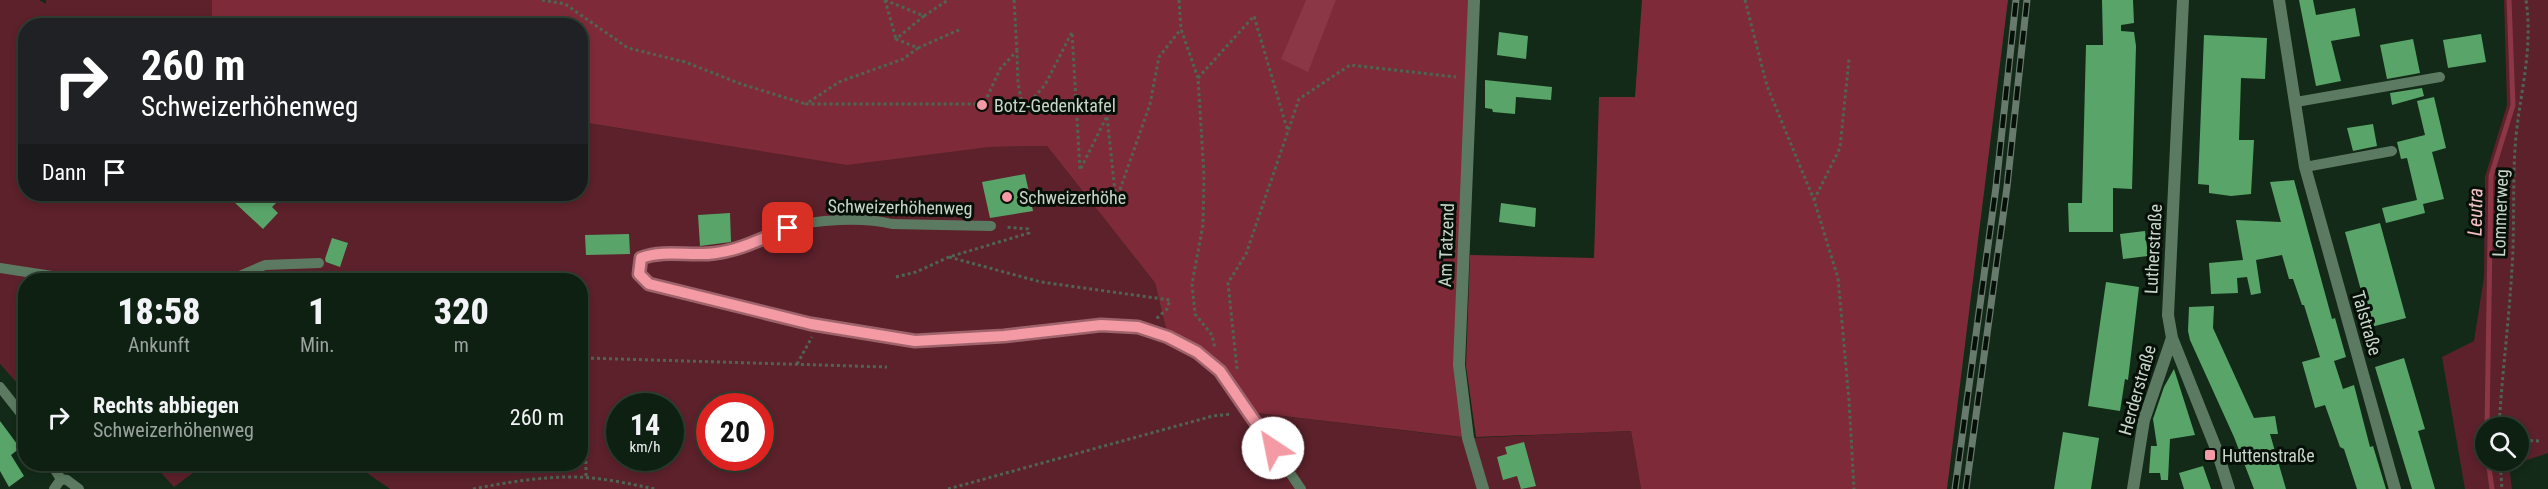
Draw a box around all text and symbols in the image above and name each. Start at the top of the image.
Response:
text: 260 m [141,41,246,90]
icon: right [42,42,120,120]
text: Schweizerhöhenweg [141,91,358,123]
place label: Botz-Gedenktafel [994,95,1116,116]
marker: Botz-Gedenktafel [975,98,989,112]
icon: arrive [98,156,131,189]
text: Dann [42,160,86,185]
street label: Lommerweg [2488,169,2512,257]
place label: Schweizerhöhe [1019,187,1126,208]
water label: Leutra [2463,188,2487,236]
marker: Schweizerhöhe [1000,190,1014,204]
street label: Schweizerhöhenweg [827,195,973,219]
pin [762,202,813,253]
street label: Am Tatzend [1434,203,1458,287]
street label: Lutherstraße [2140,204,2166,294]
icon: arrive [771,211,804,244]
street label: Talstraße [2348,288,2386,358]
text: 18:58 [117,291,201,333]
text: 1 [308,291,326,333]
text: 320 [434,291,489,333]
text: Ankunft [128,333,190,357]
text: Min. [300,333,335,357]
text: m [454,333,469,357]
street label: Herderstraße [2114,342,2160,438]
text: Rechts abbiegen [93,393,239,418]
speed limit sign: 20 [696,393,774,471]
icon: right [42,401,75,434]
text: 260 m [510,405,564,430]
text: 14 [630,407,660,442]
position arrow [1241,416,1305,480]
map controls [2475,417,2529,471]
button: search [2475,417,2529,471]
text: Schweizerhöhenweg [93,418,254,442]
text: km/h [630,438,660,456]
place label: Huttenstraße [2222,445,2315,466]
marker: Huttenstraße [2203,448,2217,462]

